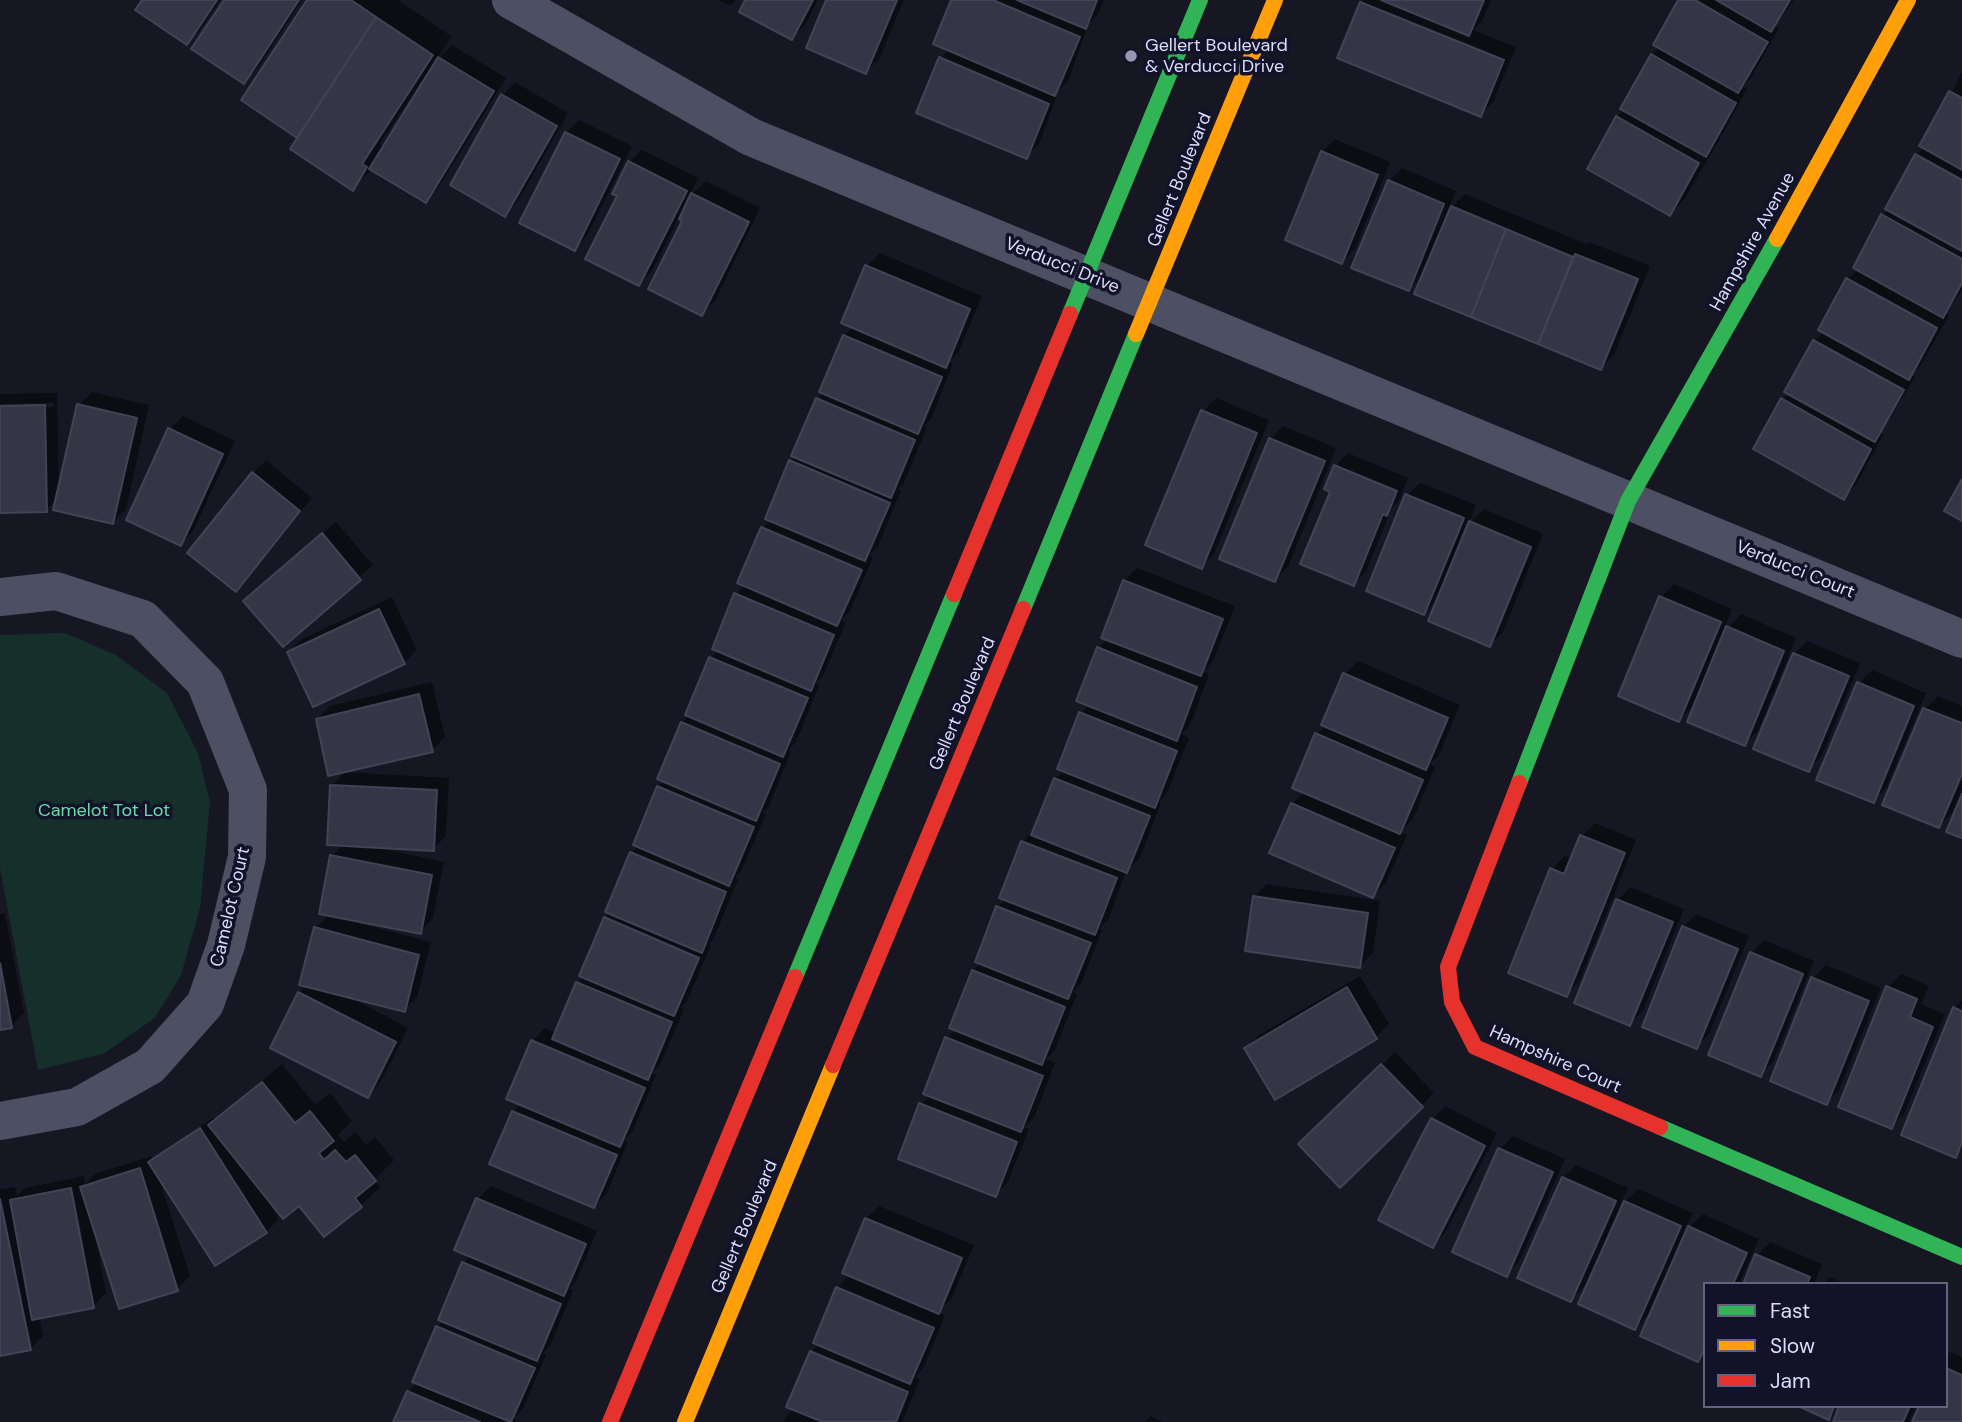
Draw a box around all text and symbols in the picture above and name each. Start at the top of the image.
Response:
place label: Gellert Boulevard & Verducci Drive [1145,35,1288,78]
marker: Gellert Boulevard & Verducci Drive [1123,48,1139,64]
street label: Gellert Boulevard [1143,110,1217,250]
street label: Hampshire Avenue [1706,169,1800,315]
street label: Verducci Drive [1002,233,1122,299]
street label: Verducci Court [1732,536,1858,604]
street label: Gellert Boulevard [925,634,1001,774]
park label: Camelot Tot Lot [38,800,170,822]
street label: Camelot Court [207,845,255,969]
street label: Hampshire Court [1486,1021,1624,1099]
street label: Gellert Boulevard [707,1157,783,1297]
legend [1703,1282,1948,1408]
text: Fast [1770,1297,1810,1325]
text: Slow [1770,1332,1815,1360]
text: Jam [1770,1367,1811,1395]

